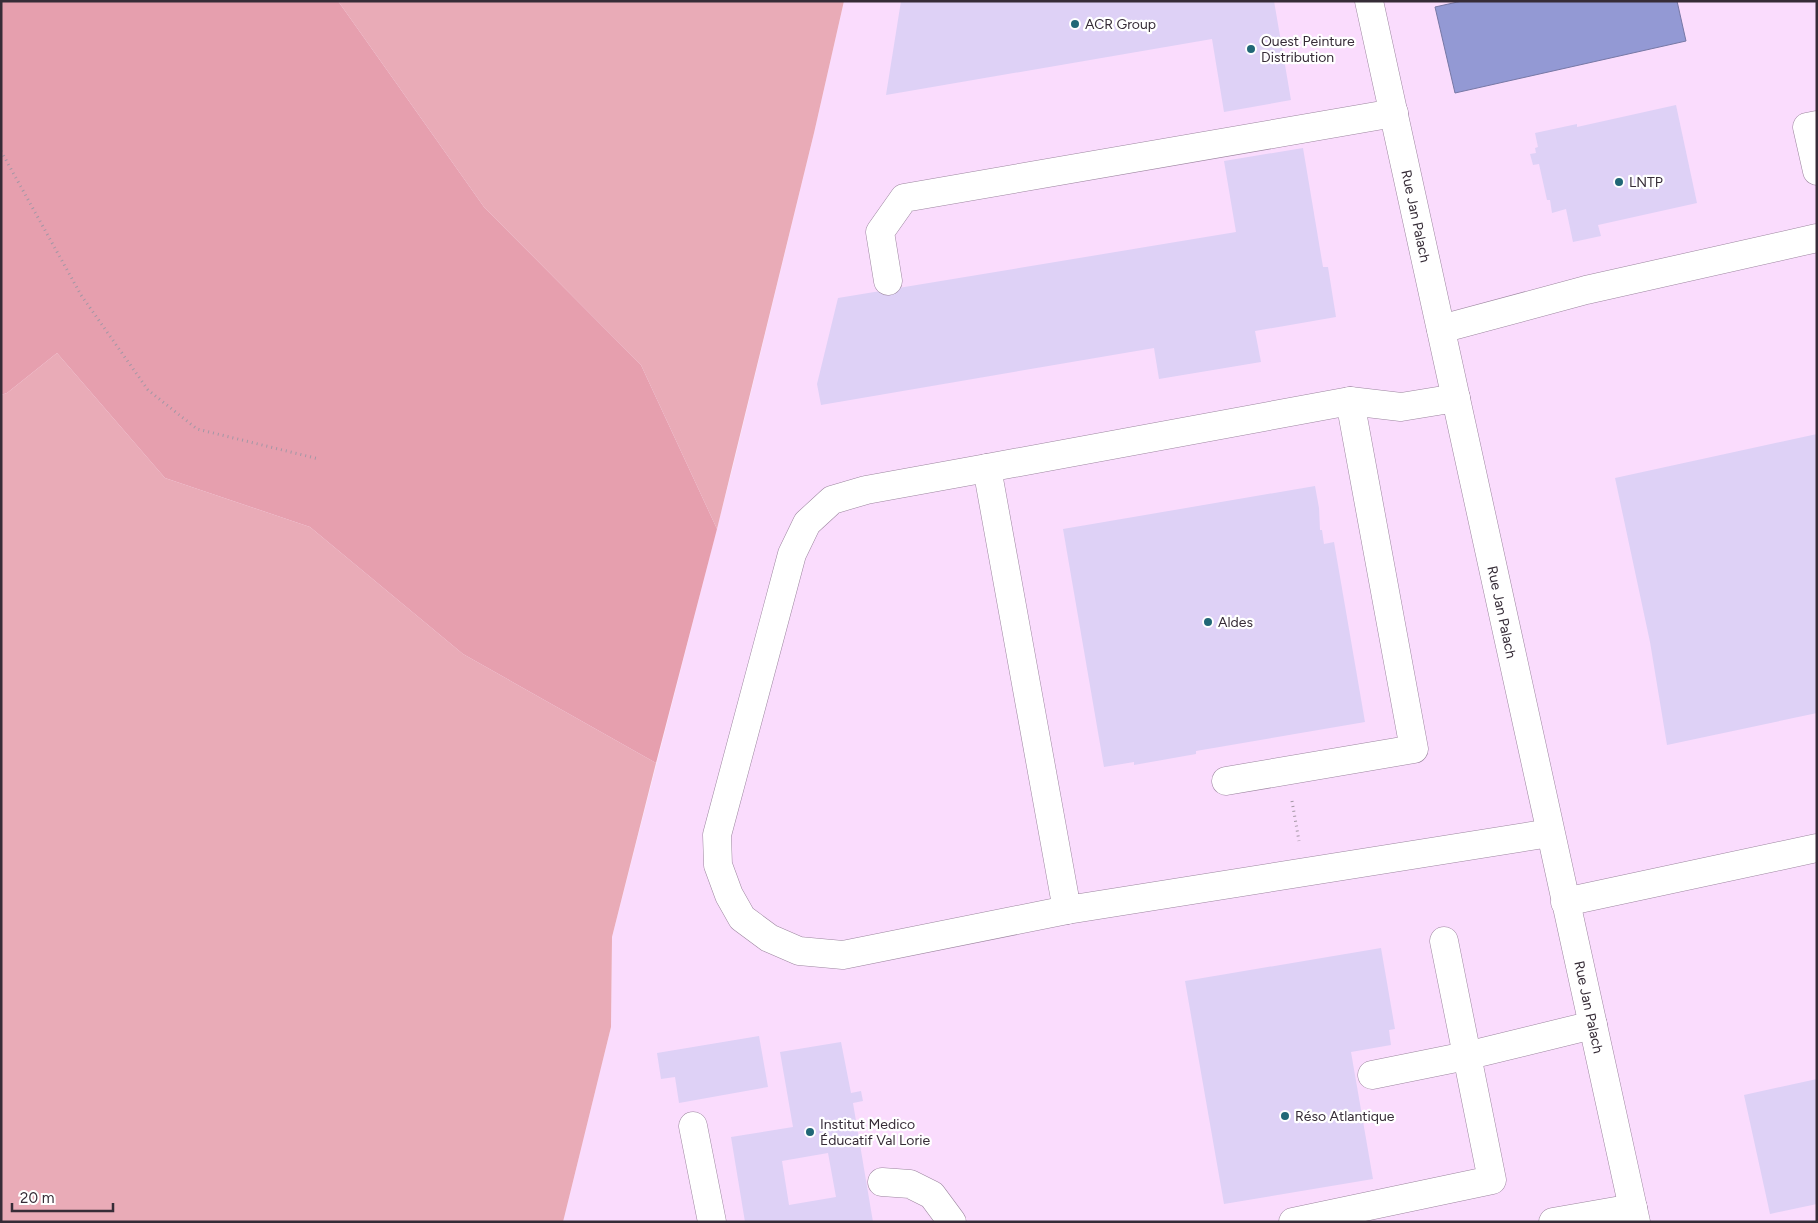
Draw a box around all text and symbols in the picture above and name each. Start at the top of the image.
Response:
place label: ACR Group [1085,16,1156,33]
marker: ACR Group [1069,18,1081,30]
place label: Ouest Peinture Distribution [1261,33,1355,66]
marker: Ouest Peinture Distribution [1245,43,1257,55]
street label: Rue Jan Palach [1397,168,1434,264]
place label: LNTP [1629,174,1663,191]
marker: LNTP [1613,176,1625,188]
street label: Rue Jan Palach [1483,564,1520,660]
place label: Aldes [1218,614,1253,631]
marker: Aldes [1202,616,1214,628]
street label: Rue Jan Palach [1570,959,1607,1055]
place label: Réso Atlantique [1295,1108,1395,1125]
marker: Réso Atlantique [1279,1110,1291,1122]
place label: Institut Medico Éducatif Val Lorie [820,1116,930,1149]
marker: Institut Medico Éducatif Val Lorie [804,1126,816,1138]
scale bar [12,1180,114,1212]
text: 20 m [20,1189,54,1207]

